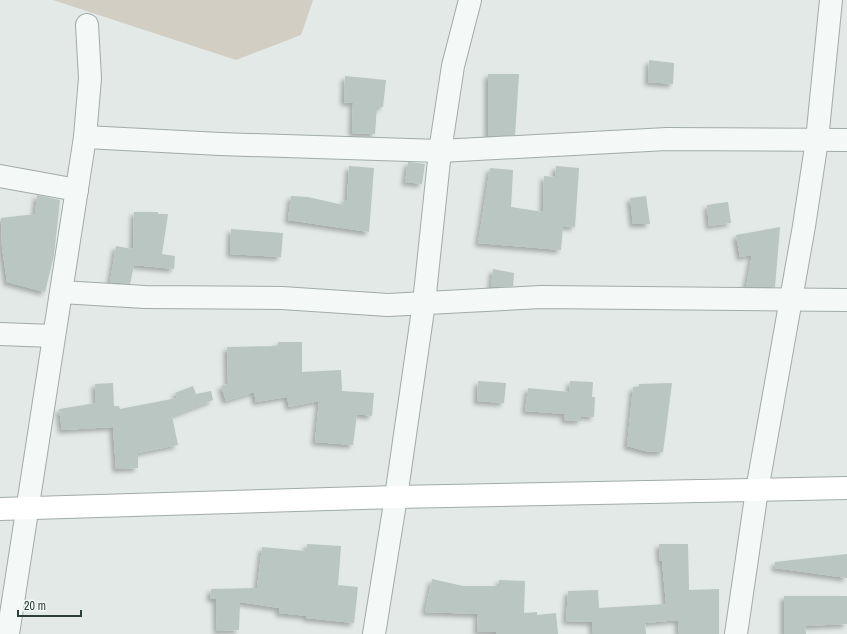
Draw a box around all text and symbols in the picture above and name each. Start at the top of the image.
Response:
scale bar [18,592,81,618]
text: 20 m [24,598,46,614]

